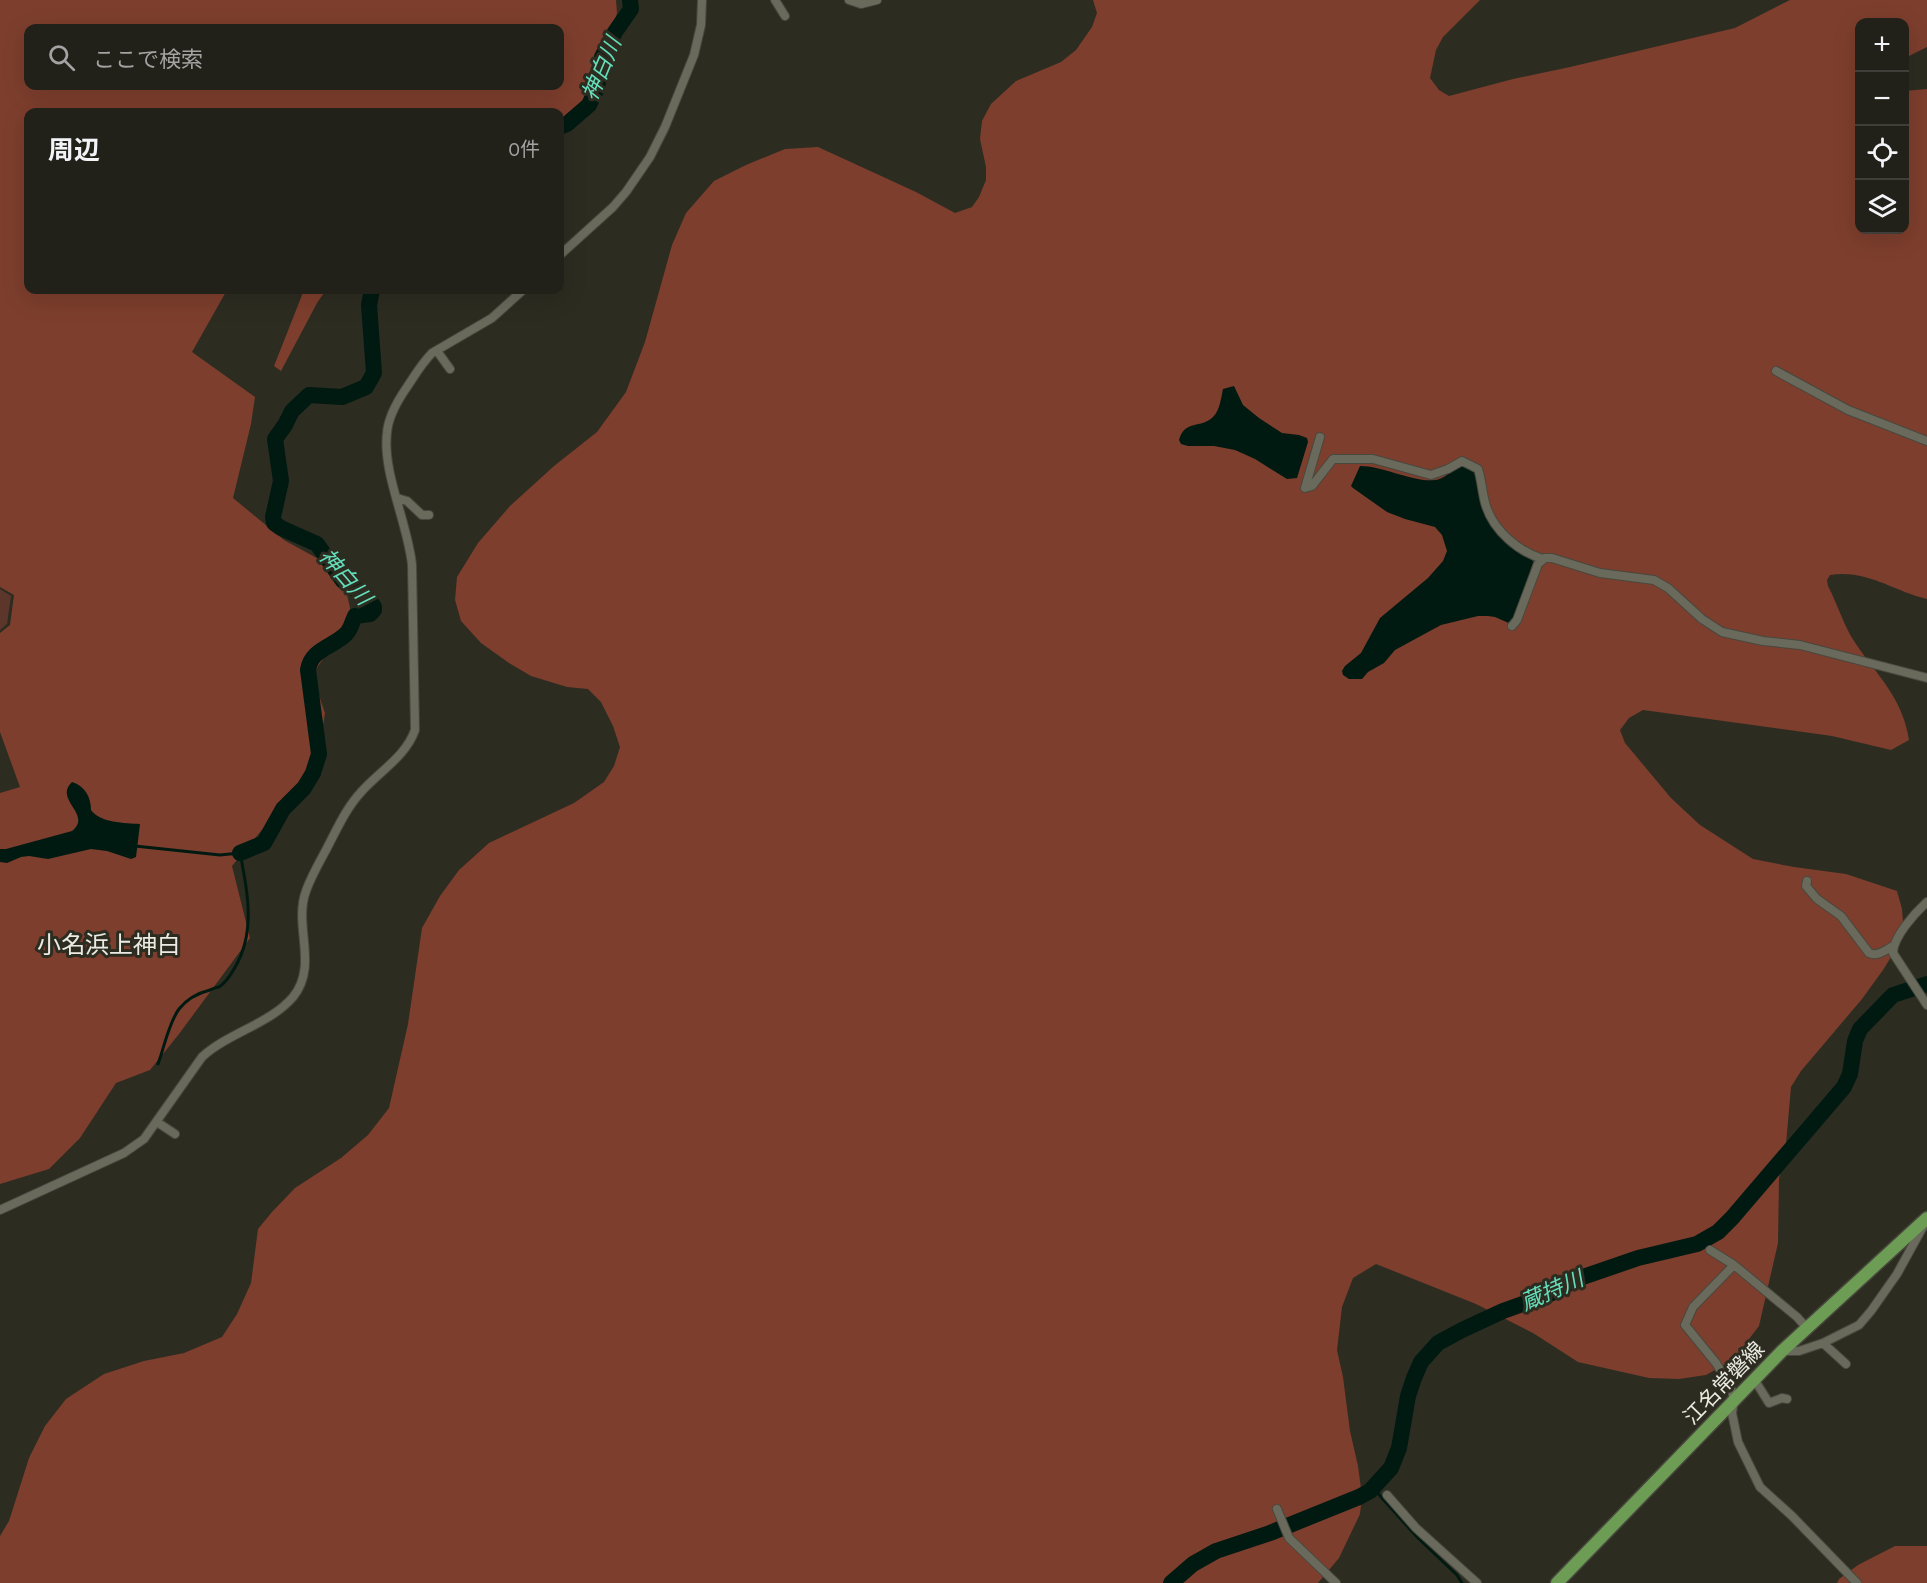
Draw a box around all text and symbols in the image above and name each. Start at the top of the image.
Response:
map controls [1855,18,1909,234]
button: + [1855,18,1909,72]
search box [24,24,564,90]
water label: 神白川 [577,32,628,104]
icon: search [45,41,78,74]
text: ここで検索 [93,47,203,73]
button: − [1855,72,1909,126]
button: locate [1855,126,1909,180]
text: 周辺 [48,135,100,166]
text: 0件 [508,138,540,161]
button: layers [1855,180,1909,234]
water label: 神白川 [314,544,378,612]
district label: 小名浜上神白 [37,931,181,959]
water label: 蔵持川 [1517,1265,1589,1316]
street label: 江名常磐線 [1679,1337,1769,1429]

